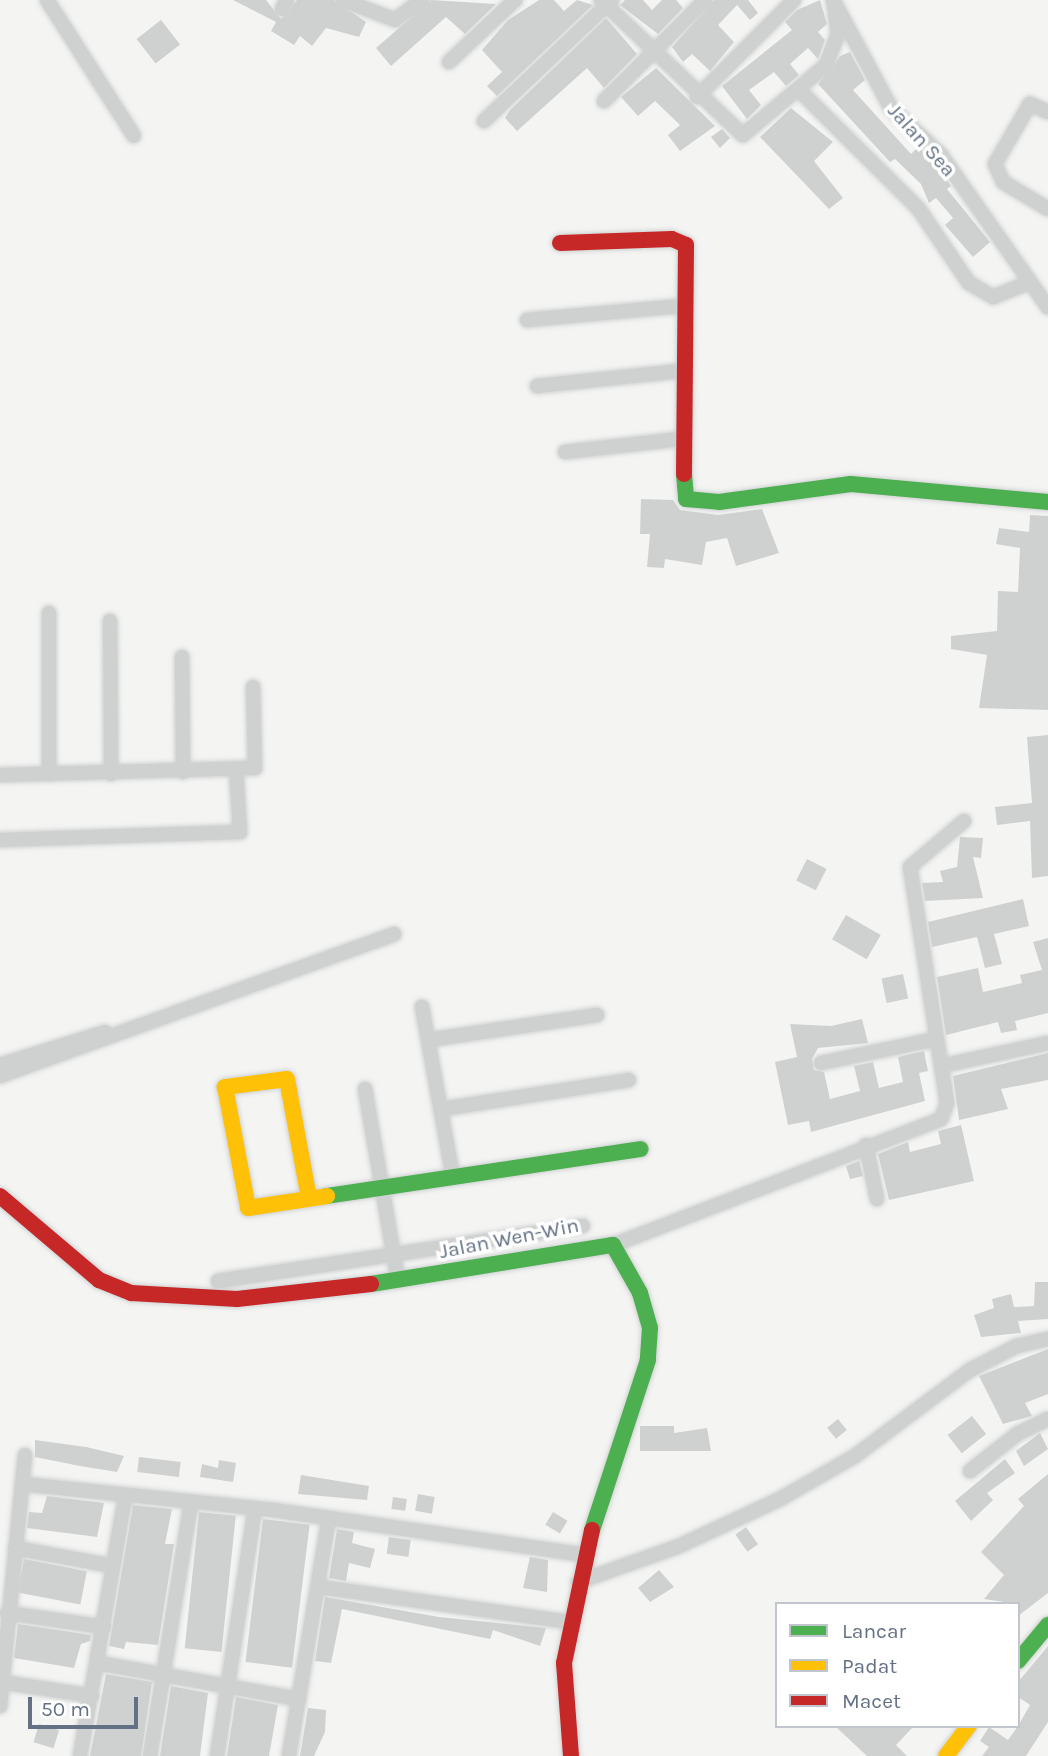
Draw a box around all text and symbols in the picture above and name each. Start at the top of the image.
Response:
street label: Jalan Sea [882,98,962,182]
street label: Jalan Wen-Win [437,1212,581,1264]
legend [775,1602,1020,1728]
text: Lancar [842,1619,906,1643]
text: Padat [842,1654,897,1678]
scale bar [32,1682,142,1726]
text: Macet [842,1689,901,1713]
text: 50 m [41,1697,90,1721]

